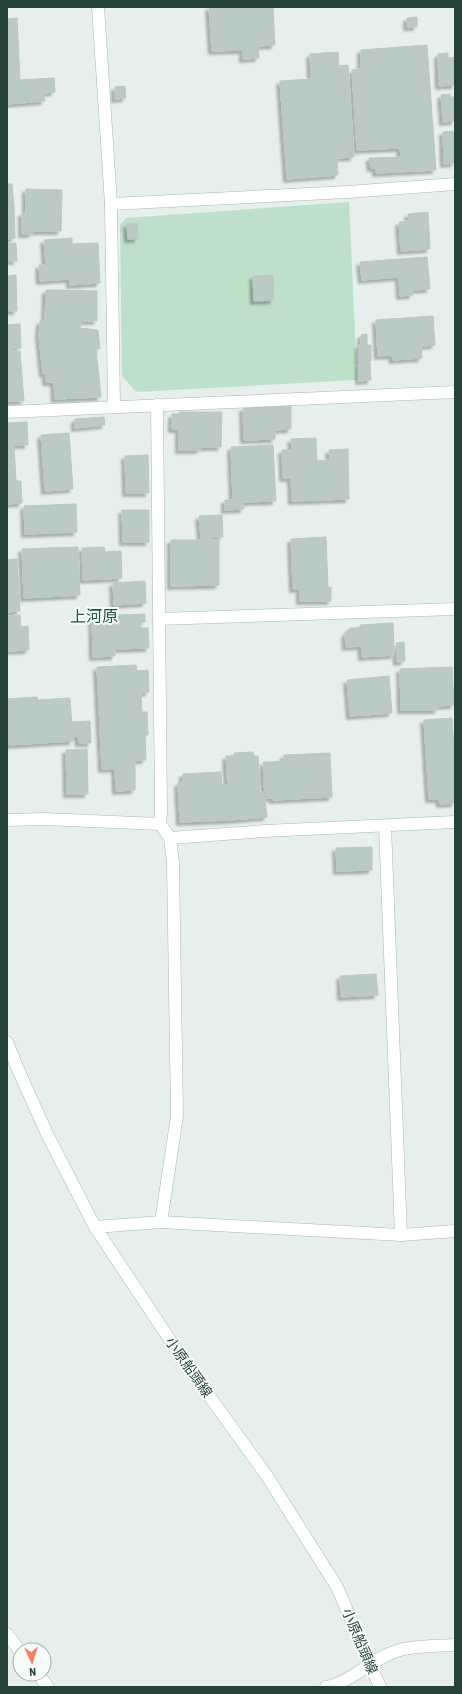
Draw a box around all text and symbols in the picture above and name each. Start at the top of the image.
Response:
district label: 上河原 [70,607,118,626]
street label: 小原船頭線 [162,1334,216,1400]
street label: 小原船頭線 [339,1606,381,1676]
north arrow [12,1642,52,1682]
text: N [29,1665,36,1678]

